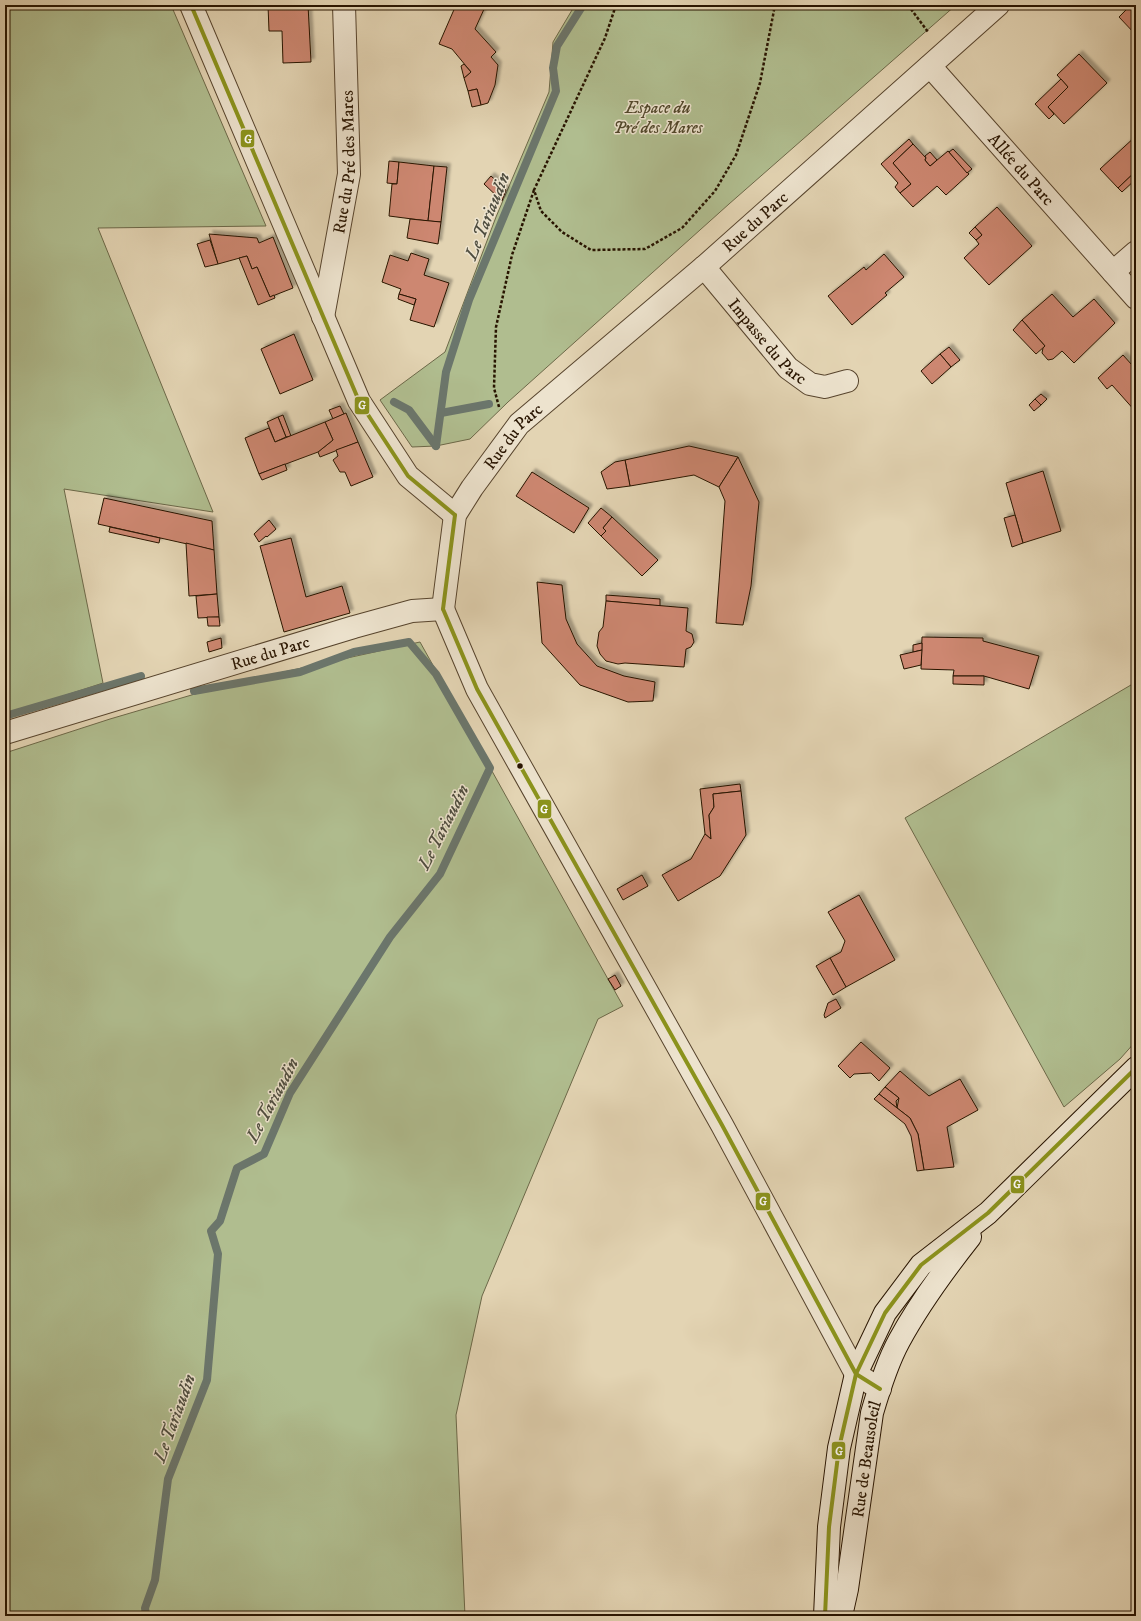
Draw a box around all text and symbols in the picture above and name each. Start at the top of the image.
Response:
street label: Rue du Pré des Mares [328,90,361,236]
park label: Espace du Pré des Mares [613,97,704,139]
line badge: G [240,129,255,148]
street label: Allée du Parc [983,129,1059,211]
text: G [244,133,252,147]
water label: Le Tariaudin [460,170,515,264]
street label: Rue du Parc [718,187,793,258]
street label: Impasse du Parc [723,294,811,390]
line badge: G [354,396,370,415]
text: G [358,399,366,413]
street label: Rue du Parc [479,399,548,474]
street label: Rue du Parc [228,631,312,676]
unlabelled marker [515,761,525,771]
water label: Le Tariaudin [413,781,475,874]
line badge: G [537,799,552,819]
text: G [540,803,548,817]
water label: Le Tariaudin [241,1055,304,1147]
line badge: G [1010,1175,1025,1194]
text: G [1013,1178,1021,1192]
line badge: G [755,1192,771,1211]
text: G [759,1195,767,1209]
water label: Le Tariaudin [149,1371,201,1466]
street label: Rue de Beausoleil [847,1398,887,1519]
line badge: G [831,1441,846,1460]
text: G [835,1445,843,1459]

